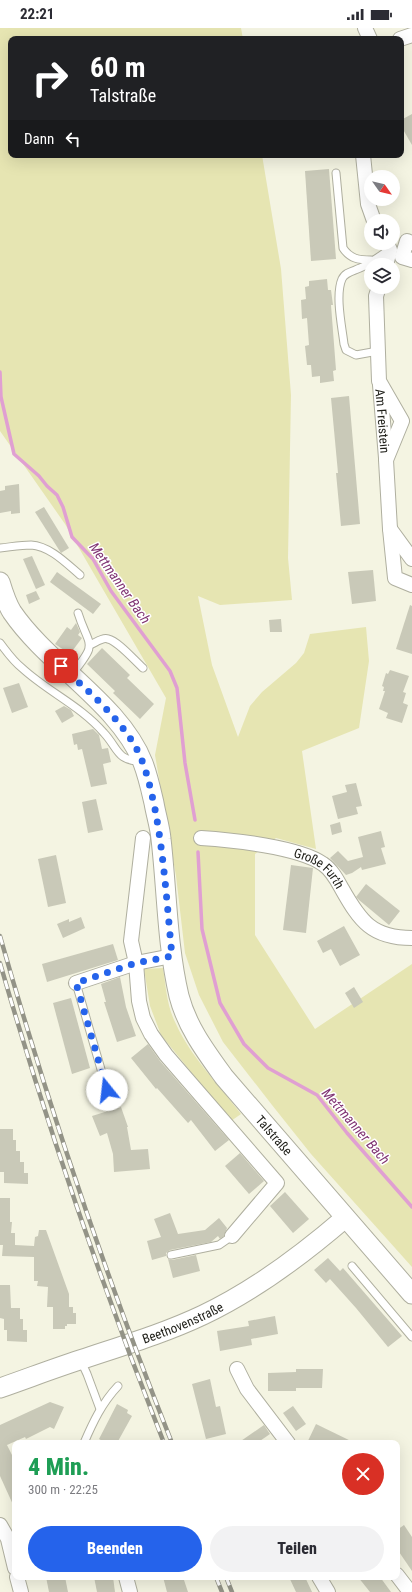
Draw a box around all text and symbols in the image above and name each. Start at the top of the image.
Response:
text: 22:21 [20,5,54,23]
text: 60 m [90,51,146,84]
icon: right [24,52,76,104]
text: Talstraße [90,85,156,106]
icon: left [62,128,84,150]
text: Dann [24,130,54,148]
north arrow [364,170,400,206]
map controls [364,170,400,294]
button: sound [364,214,400,250]
button: layers [364,258,400,294]
street label: Am Freistein [372,388,393,454]
water label: Mettmanner Bach [86,540,154,626]
pin [44,649,78,683]
icon: arrive [50,655,72,677]
street label: Große Furth [292,845,347,891]
position arrow [86,1069,128,1111]
water label: Mettmanner Bach [319,1085,393,1167]
street label: Talstraße [253,1112,295,1158]
street label: Beethovenstraße [140,1299,226,1347]
text: 4 Min. [28,1453,89,1481]
button: close [342,1453,384,1495]
text: 300 m · 22:25 [28,1482,98,1497]
button: Beenden [28,1526,202,1572]
button: Teilen [210,1526,384,1572]

